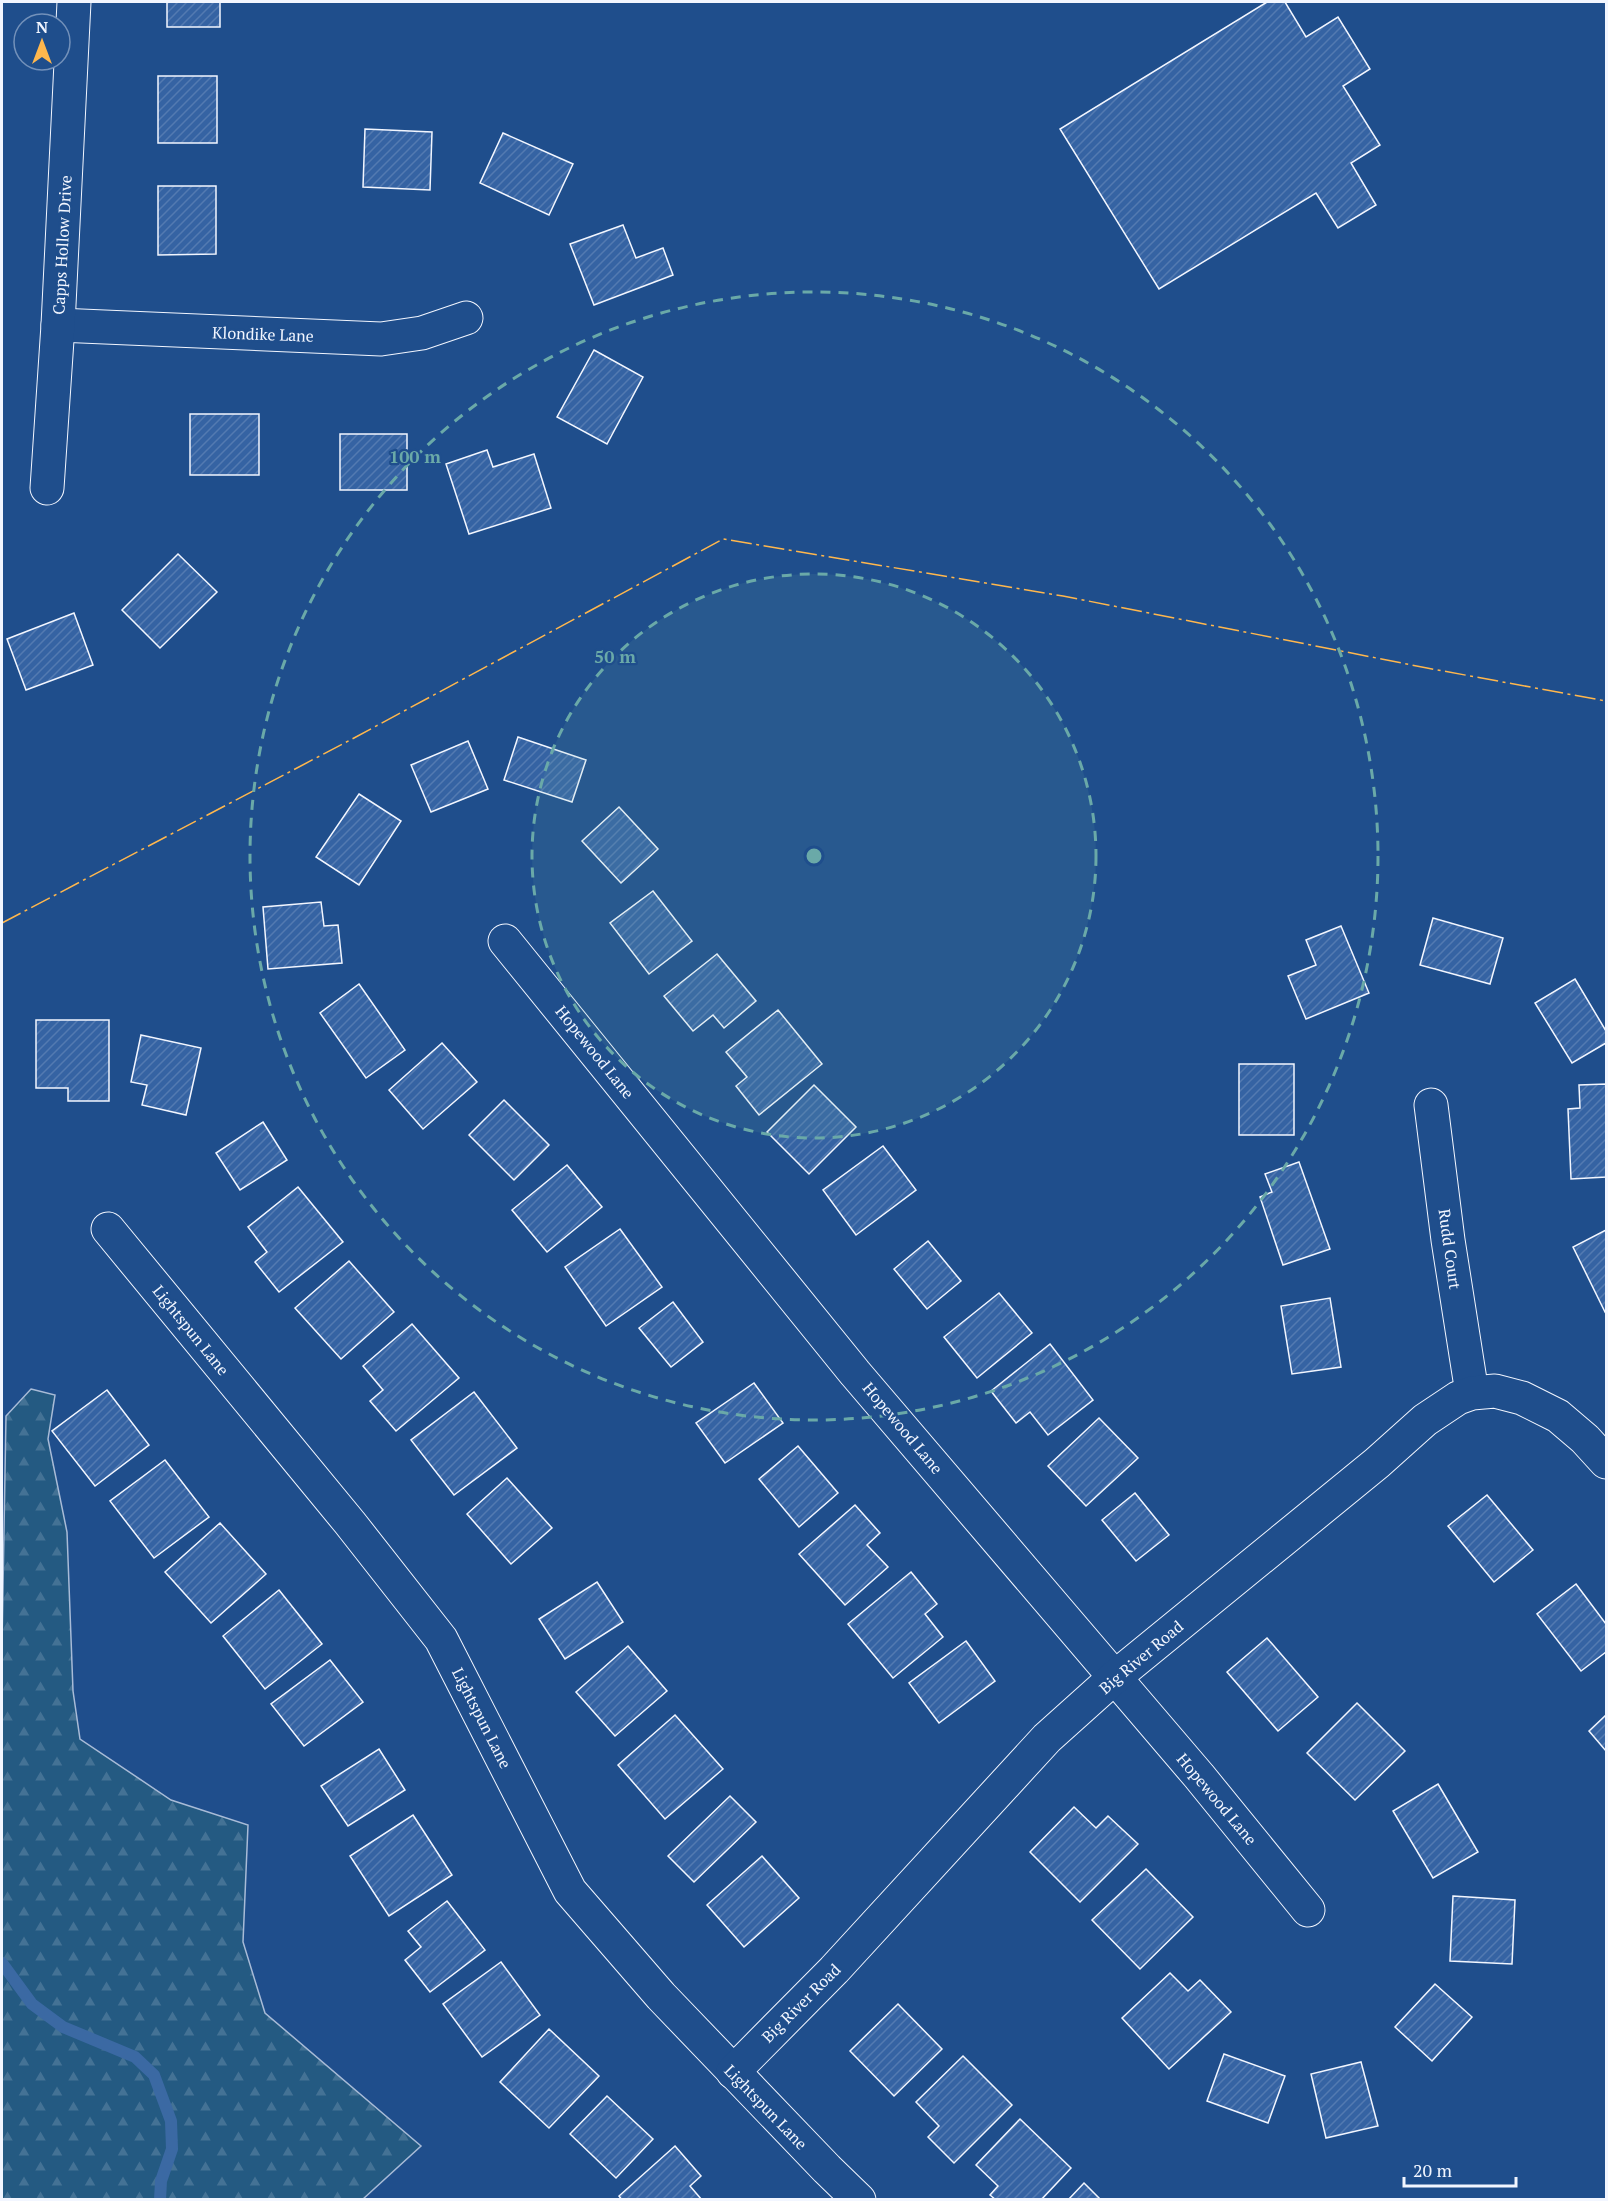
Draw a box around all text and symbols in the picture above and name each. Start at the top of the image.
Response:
north arrow [12,12,72,72]
text: N [36,16,48,38]
street label: Capps Hollow Drive [47,175,77,315]
street label: Klondike Lane [212,321,314,347]
text: 100 m [389,444,441,468]
text: 50 m [594,644,636,668]
centre of rings [804,846,824,866]
street label: Hopewood Lane [551,1001,639,1103]
street label: Rudd Court [1433,1207,1467,1291]
street label: Lightspun Lane [148,1280,234,1380]
street label: Hopewood Lane [858,1377,948,1479]
street label: Big River Road [1094,1615,1188,1699]
street label: Lightspun Lane [447,1664,517,1772]
street label: Hopewood Lane [1172,1748,1262,1850]
street label: Big River Road [757,1959,845,2047]
street label: Lightspun Lane [720,2060,812,2154]
scale bar [1404,2150,1516,2188]
text: 20 m [1413,2158,1453,2182]

